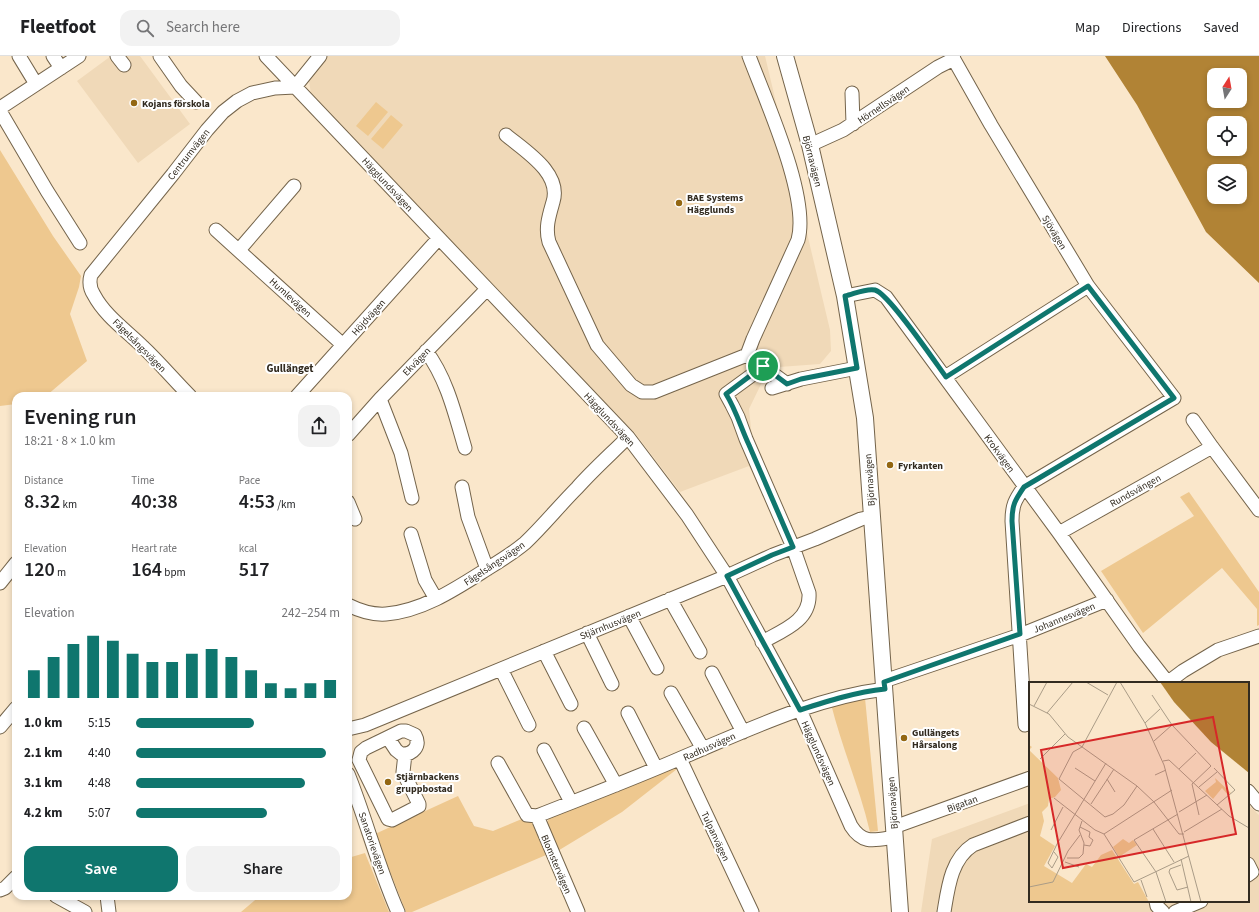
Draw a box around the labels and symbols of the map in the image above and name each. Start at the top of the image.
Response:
north arrow [1207,68,1247,108]
street label: Hörnellsvägen [855,82,912,127]
place label: Kojans förskola [142,97,210,111]
marker: Kojans förskola [129,98,139,108]
street label: Centrumvägen [164,126,213,183]
street label: Björnavägen [799,134,825,188]
street label: Hägglundsvägen [358,154,416,215]
place label: BAE Systems Hägglunds [687,191,744,217]
marker: BAE Systems Hägglunds [674,198,684,208]
street label: Sjövägen [1038,213,1070,252]
street label: Humlevägen [266,275,315,321]
street label: Höjdvägen [349,296,389,339]
street label: Fågelsångsvägen [109,316,169,376]
street label: Ekvägen [400,344,434,379]
pin [746,349,780,383]
district label: Gullänget [266,361,314,376]
street label: Hägglundsvägen [580,389,638,450]
street label: Krokvägen [980,432,1018,476]
street label: Björnavägen [861,453,879,507]
place label: Fyrkanten [898,459,943,473]
marker: Fyrkanten [885,460,895,470]
street label: Rundsvängen [1107,471,1164,511]
street label: Fågelsångsvägen [461,538,528,589]
street label: Johannesvägen [1031,599,1097,637]
street label: Stjärnhusvägen [578,606,643,644]
inset map [1029,682,1249,902]
street label: Hägglundsvägen [798,719,839,788]
place label: Gullängets Hårsalong [912,726,960,752]
street label: Radhusvägen [681,729,738,765]
marker: Gullängets Hårsalong [899,733,909,743]
place label: Stjärnbackens gruppbostad [396,770,460,796]
street label: Björnavägen [884,776,902,830]
marker: Stjärnbackens gruppbostad [383,777,393,787]
street label: Bigatan [945,792,980,816]
street label: Tulpanvägen [697,809,733,864]
street label: Sanatorievägen [355,810,389,876]
street label: Blomstervägen [537,833,575,896]

